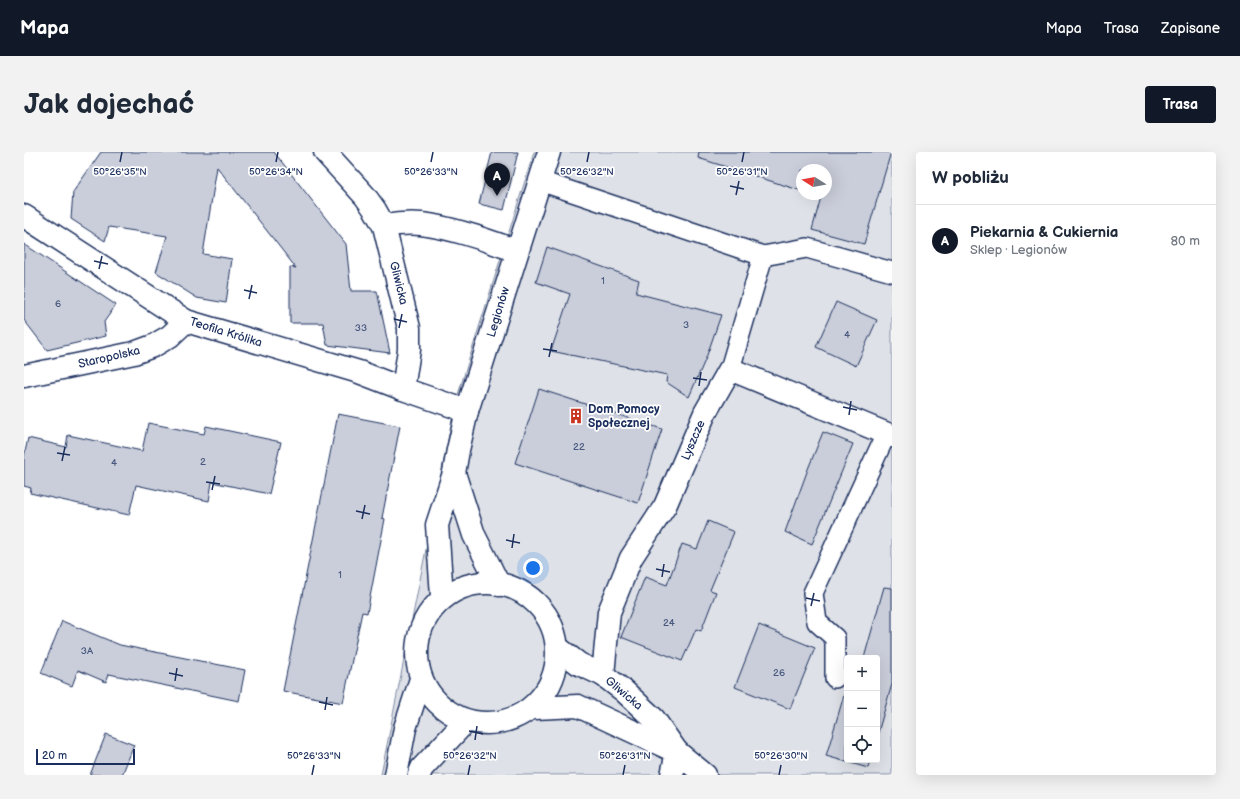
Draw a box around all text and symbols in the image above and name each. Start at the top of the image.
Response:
text: Mapa [20,17,69,40]
text: Mapa [1046,20,1082,37]
text: Trasa [1104,20,1139,37]
text: Zapisane [1161,20,1220,37]
button: Trasa [1145,86,1216,123]
text: Jak dojechać [24,88,194,121]
pin: A [484,163,510,196]
north arrow [796,164,832,200]
text: 50°26'35"N [93,166,147,178]
text: 50°26'34"N [249,166,303,178]
text: 50°26'33"N [404,166,458,178]
text: 50°26'32"N [560,166,614,178]
text: 50°26'31"N [716,166,768,178]
text: W pobliżu [932,168,1009,188]
text: Piekarnia & Cukiernia [970,223,1118,242]
text: A [941,233,949,249]
text: 80 m [1171,233,1200,249]
text: Sklep · Legionów [970,242,1067,258]
street label: Gliwicka [386,260,411,307]
house number: 1 [601,275,605,287]
street label: Legionów [484,285,513,339]
house number: 6 [55,298,61,310]
street label: Teofila Królika [188,314,264,351]
house number: 3 [683,319,689,331]
house number: 33 [355,322,367,334]
house number: 4 [844,329,850,341]
street label: Staropolska [77,343,142,372]
place label: Dom Pomocy Społecznej [588,402,660,431]
building icon: Dom Pomocy Społecznej [567,407,585,425]
street label: Lyszcze [678,418,709,463]
house number: 22 [573,441,585,453]
house number: 2 [200,456,206,468]
house number: 4 [111,457,117,469]
your location [523,558,543,578]
house number: 1 [338,569,342,581]
house number: 24 [663,617,675,629]
house number: 3A [81,645,94,657]
map controls [844,655,880,763]
button: + [844,655,880,691]
house number: 26 [773,667,785,679]
street label: Gliwicka [602,673,646,713]
button: − [844,691,880,727]
button: locate [844,727,880,763]
scale bar [36,747,135,766]
text: 20 m [42,749,67,762]
text: 50°26'33"N [287,750,341,762]
text: 50°26'32"N [443,750,497,762]
text: 50°26'31"N [599,750,651,762]
text: 50°26'30"N [754,750,808,762]

